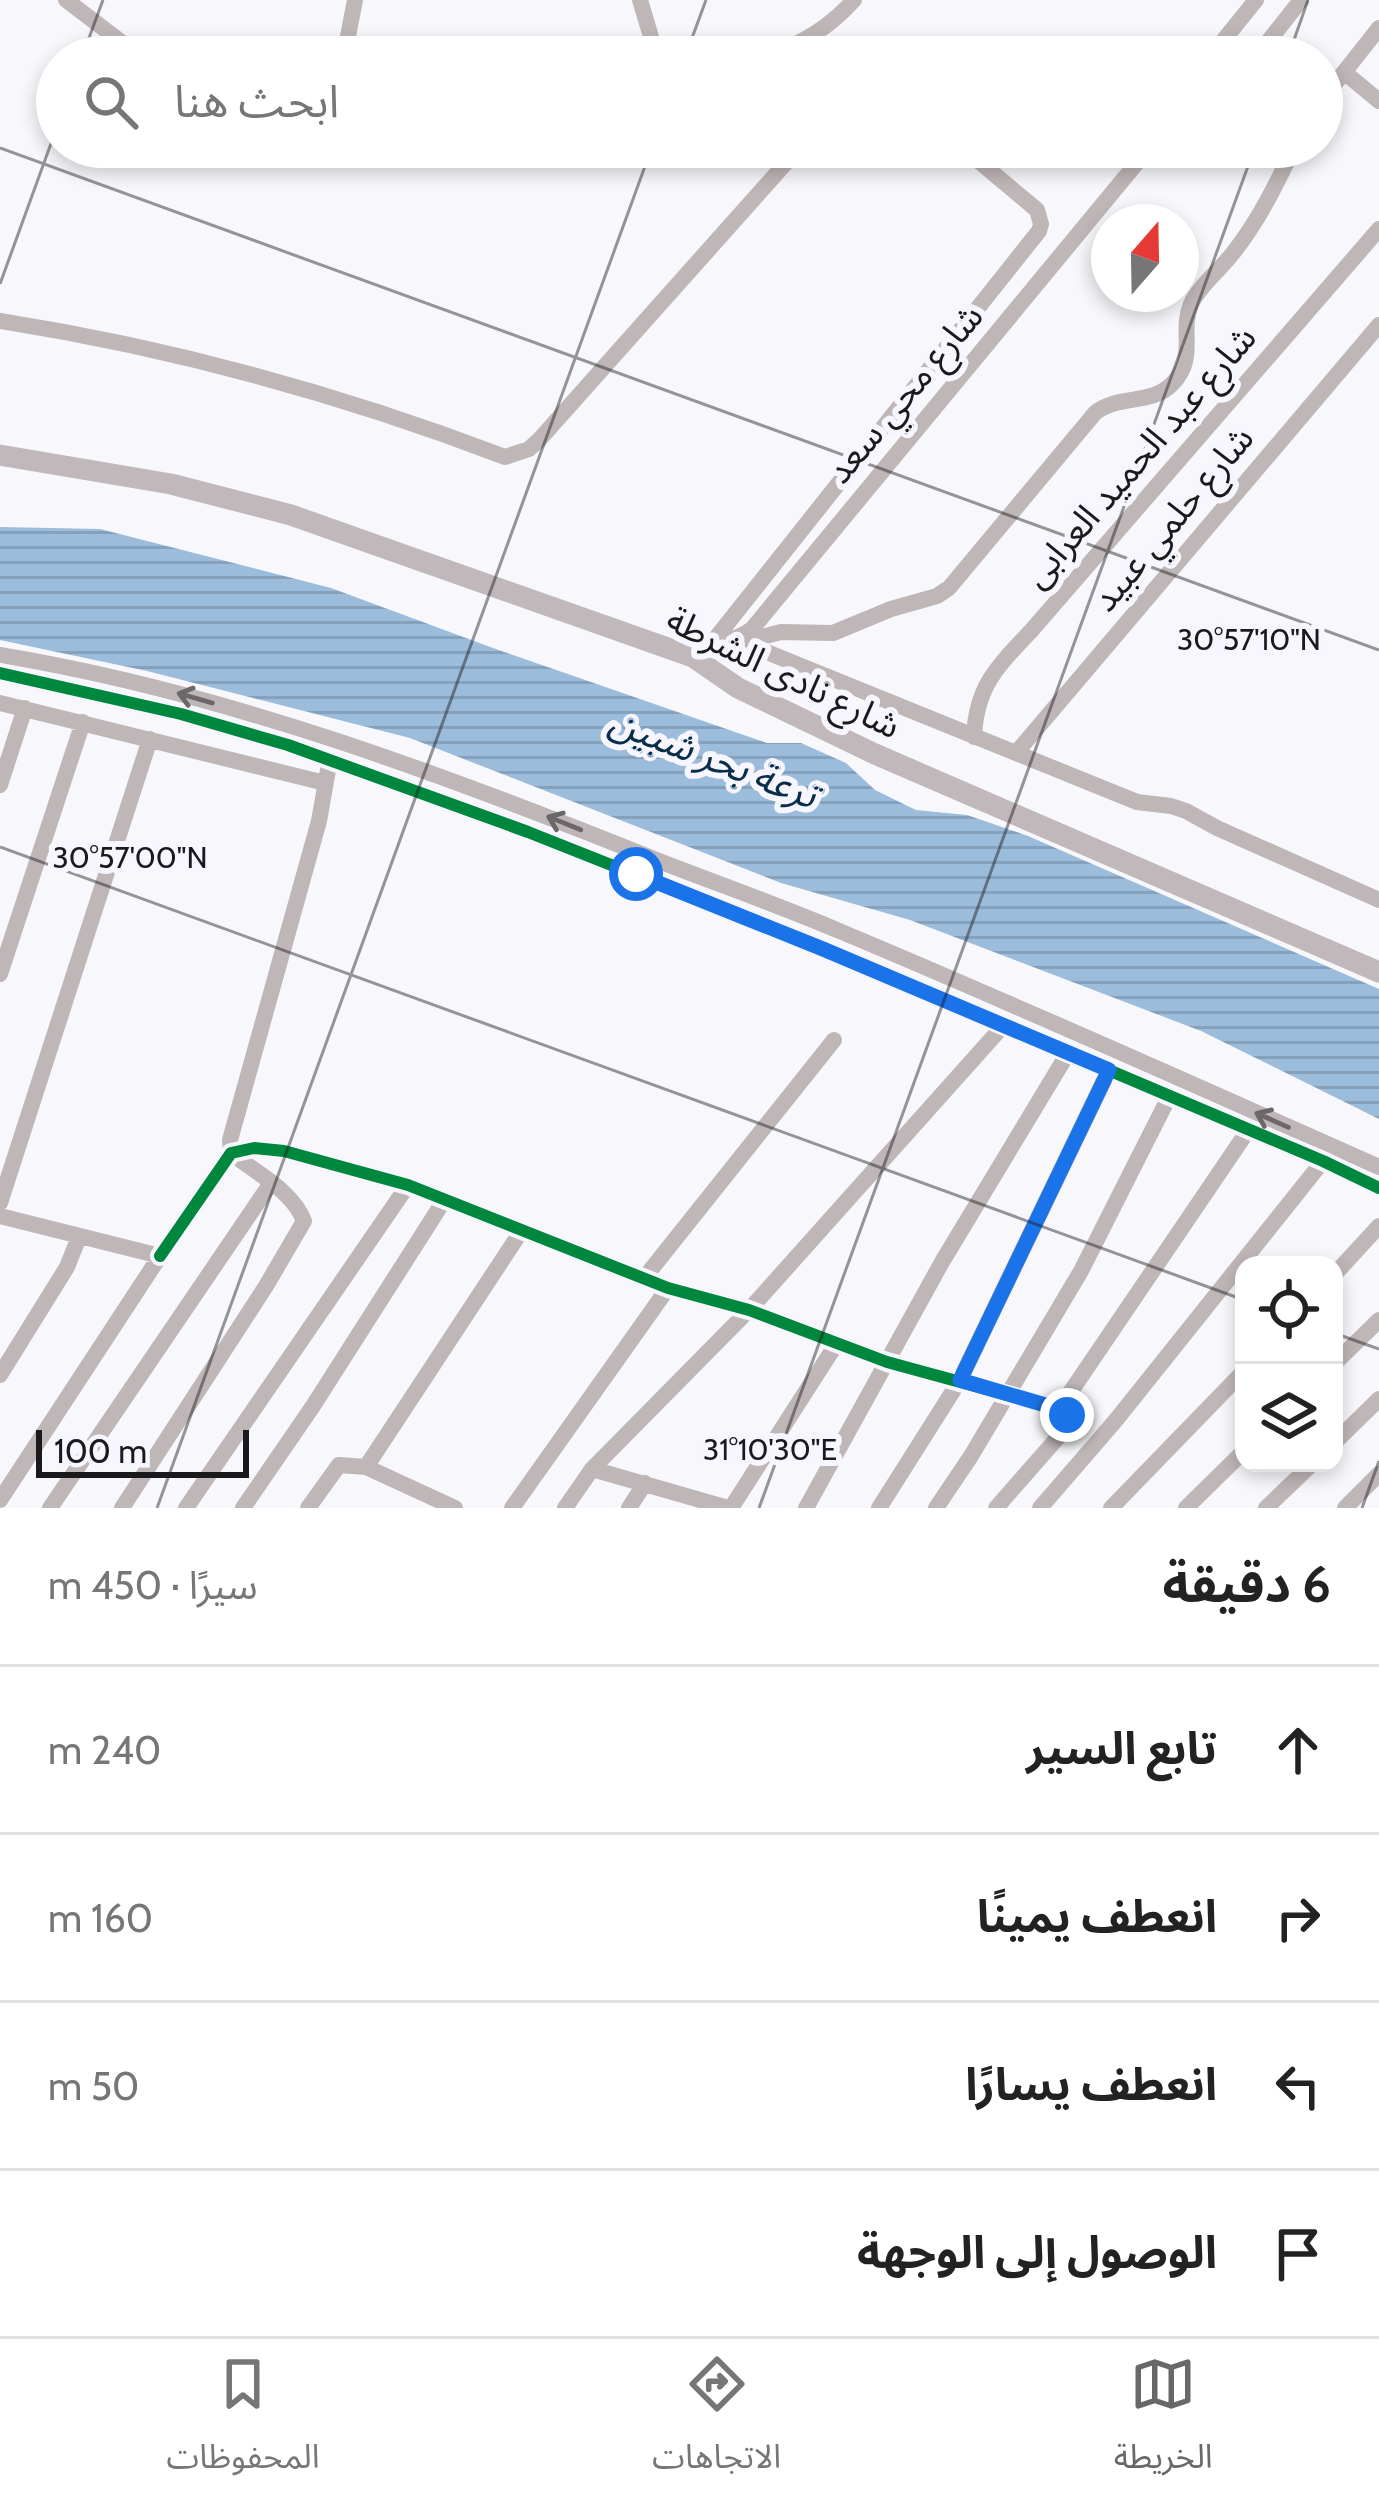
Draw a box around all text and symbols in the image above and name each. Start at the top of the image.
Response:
search box [36,36,1343,168]
icon: search [78,69,144,135]
text: ابحث هنا [174,74,339,128]
north arrow [1091,204,1199,312]
street label: شارع محي سعد [816,294,997,496]
street label: شارع عبد الحميد العرابى [1013,316,1269,599]
street label: شارع حلمي عبيد [1082,416,1267,624]
street label: شارع نادى الشرطة [658,596,908,752]
text: 30°57'10"N [1177,621,1321,658]
one-way arrow [176,686,214,708]
water label: ترعة بحر شبين [604,695,830,820]
one-way arrow [546,811,583,832]
text: 30°57'00"N [52,839,208,876]
route start [609,847,663,901]
one-way arrow [1255,1107,1291,1129]
map controls [1235,1256,1343,1472]
button: locate [1235,1256,1343,1364]
button: layers [1235,1364,1343,1472]
route end [1040,1388,1094,1442]
scale bar [36,1424,249,1477]
text: 100 m [54,1431,147,1471]
text: 31°10'30"E [703,1431,837,1468]
text: 6 دقيقة [1163,1553,1331,1615]
text: سيرًا · 450 m [48,1561,258,1609]
icon: ahead [1265,1717,1331,1783]
text: تابع السير [1026,1721,1217,1775]
text: 240 m [48,1726,161,1774]
icon: right [1265,1885,1331,1951]
text: انعطف يمينًا [977,1889,1217,1943]
text: 160 m [48,1894,153,1942]
icon: left [1265,2053,1331,2119]
text: انعطف يسارًا [965,2057,1217,2111]
text: 50 m [48,2062,139,2110]
icon: arrive [1265,2221,1331,2287]
text: الوصول إلى الوجهة [857,2225,1217,2279]
tab: المحفوظات [166,2351,320,2492]
tab: الاتجاهات [652,2351,781,2492]
tab: الخريطة [1114,2351,1213,2492]

